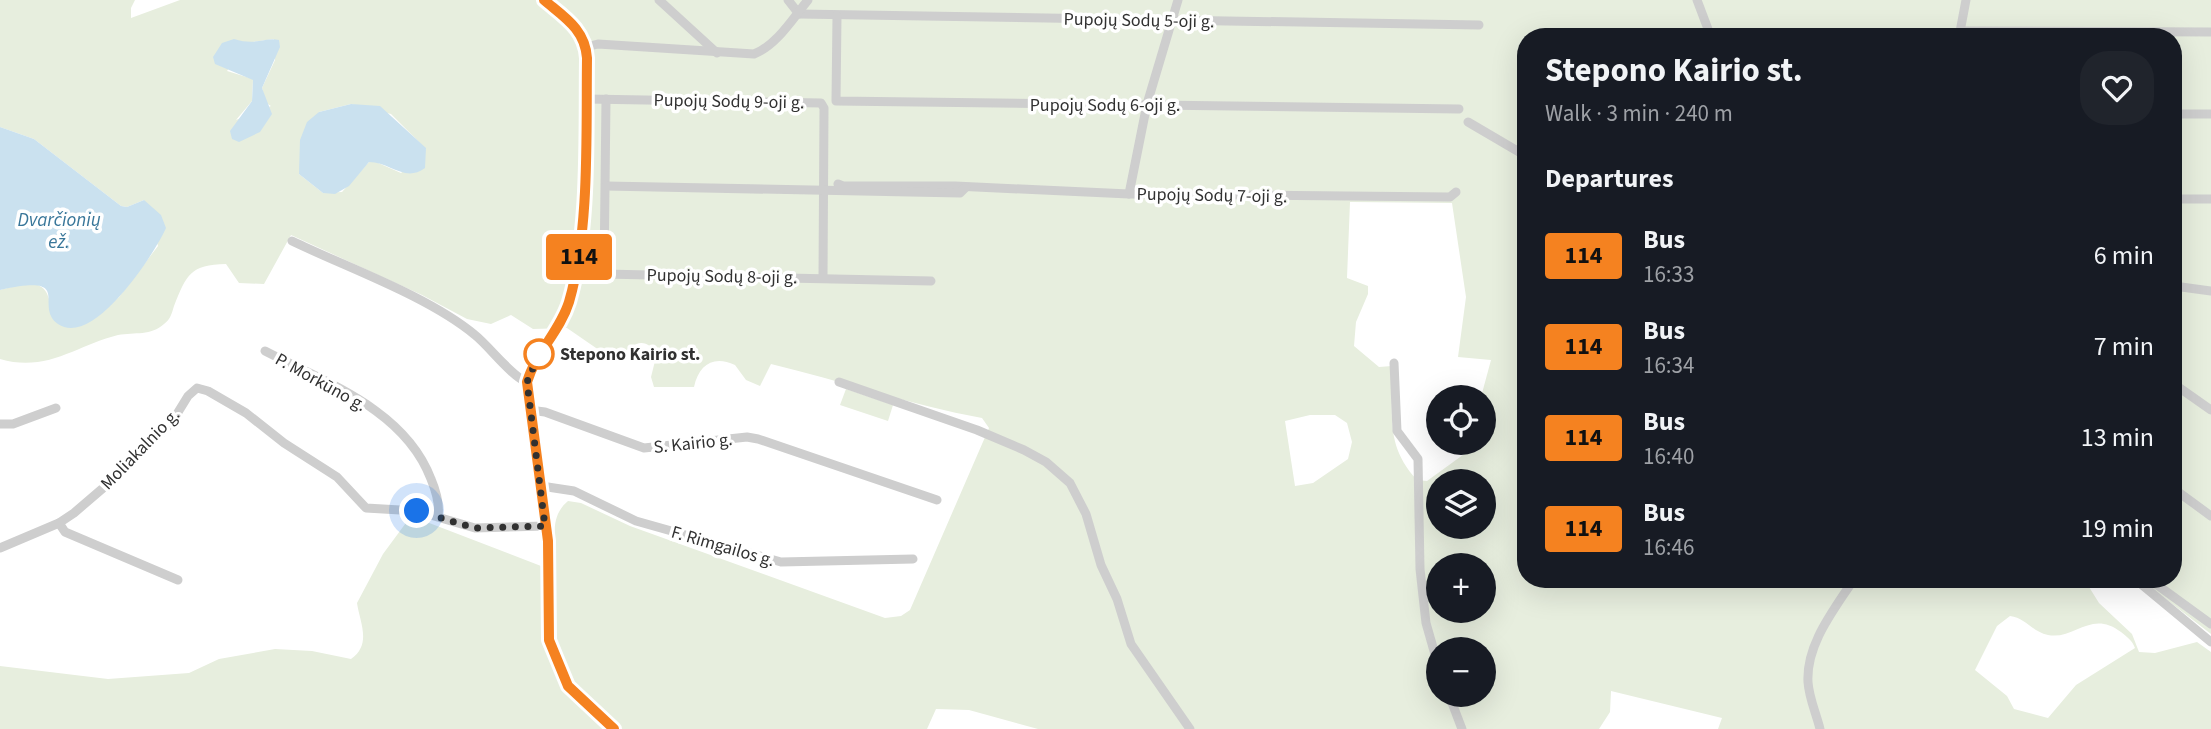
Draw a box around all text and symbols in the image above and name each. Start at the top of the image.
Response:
street label: Pupojų Sodų 5-oji g. [1063,7,1215,34]
text: Stepono Kairio st. [1545,47,1803,94]
button: heart [2080,51,2154,125]
street label: Pupojų Sodų 9-oji g. [653,88,805,115]
street label: Pupojų Sodų 6-oji g. [1030,93,1180,118]
text: Walk · 3 min · 240 m [1545,97,1733,130]
text: Departures [1545,160,1673,197]
street label: Pupojų Sodų 7-oji g. [1136,182,1288,209]
water label: Dvarčionių ež. [17,207,101,256]
text: Bus [1643,221,1685,258]
line badge: 114 [539,234,619,280]
text: 6 min [2094,237,2154,274]
text: 114 [1564,238,1603,273]
text: 114 [560,239,598,274]
text: 16:33 [1643,258,1694,291]
street label: Pupojų Sodų 8-oji g. [646,263,798,290]
text: Bus [1643,312,1685,349]
text: 7 min [2094,328,2154,365]
text: 114 [1564,329,1603,364]
marker: Stepono Kairio st. [524,339,554,369]
place label: Stepono Kairio st. [560,342,701,367]
street label: P. Morkūno g. [271,347,371,418]
text: 16:34 [1643,349,1694,382]
map controls [1426,385,1496,707]
button: locate [1426,385,1496,455]
street label: Moliakalnio g. [95,403,186,496]
text: Bus [1643,403,1685,440]
text: 13 min [2081,419,2154,456]
text: 114 [1564,420,1603,455]
street label: S. Kairio g. [652,427,734,460]
text: 16:40 [1643,440,1694,473]
button: layers [1426,469,1496,539]
your location [399,493,434,528]
text: Bus [1643,494,1685,531]
text: 19 min [2081,510,2154,547]
text: 114 [1564,511,1603,546]
street label: F. Rimgailos g. [668,520,778,573]
text: 16:46 [1643,531,1694,564]
button: + [1426,553,1496,623]
button: − [1426,637,1496,707]

